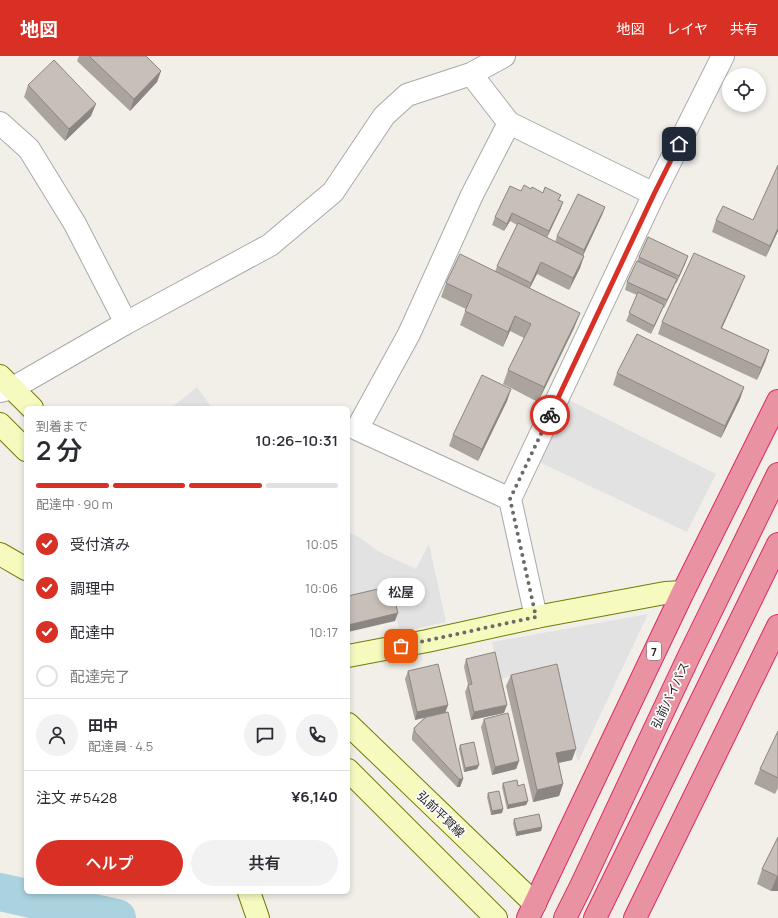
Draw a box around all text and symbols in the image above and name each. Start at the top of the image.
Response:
text: 地図 [20,16,58,42]
text: 地図 [616,19,644,38]
text: レイヤ [666,19,708,38]
text: 共有 [730,19,758,38]
map controls [722,68,766,112]
button: locate [722,68,766,112]
pin [662,127,696,161]
icon: home [668,133,690,155]
courier [530,395,570,435]
icon: bike [539,404,561,426]
text: 到着まで [36,417,88,435]
text: 10:26–10:31 [255,430,338,451]
text: 2 分 [36,432,82,468]
text: 配達中 · 90 m [36,495,113,513]
icon: check [36,533,58,555]
text: 受付済み [70,534,130,555]
text: 10:05 [306,535,338,553]
icon: check [36,577,58,599]
text: 調理中 [70,578,115,599]
callout: 松屋 [377,578,425,606]
text: 10:06 [305,579,338,597]
text: 松屋 [388,583,414,601]
icon: check [36,621,58,643]
text: 配達中 [70,622,115,643]
text: 10:17 [310,623,338,641]
pin [384,629,418,663]
icon: bag [390,635,412,657]
road number: 7 [647,642,661,660]
street label: 弘前バイパス [647,659,693,731]
text: 配達完了 [70,666,130,687]
button: person [36,714,78,756]
button: chat [244,714,286,756]
button: phone [296,714,338,756]
text: 田中 [88,715,118,736]
text: 配達員 · 4.5 [88,737,153,755]
text: ¥6,140 [291,786,338,807]
text: 注文 #5428 [36,787,118,808]
street label: 弘前平賀線 [414,787,468,841]
button: ヘルプ [36,840,183,886]
button: 共有 [191,840,338,886]

